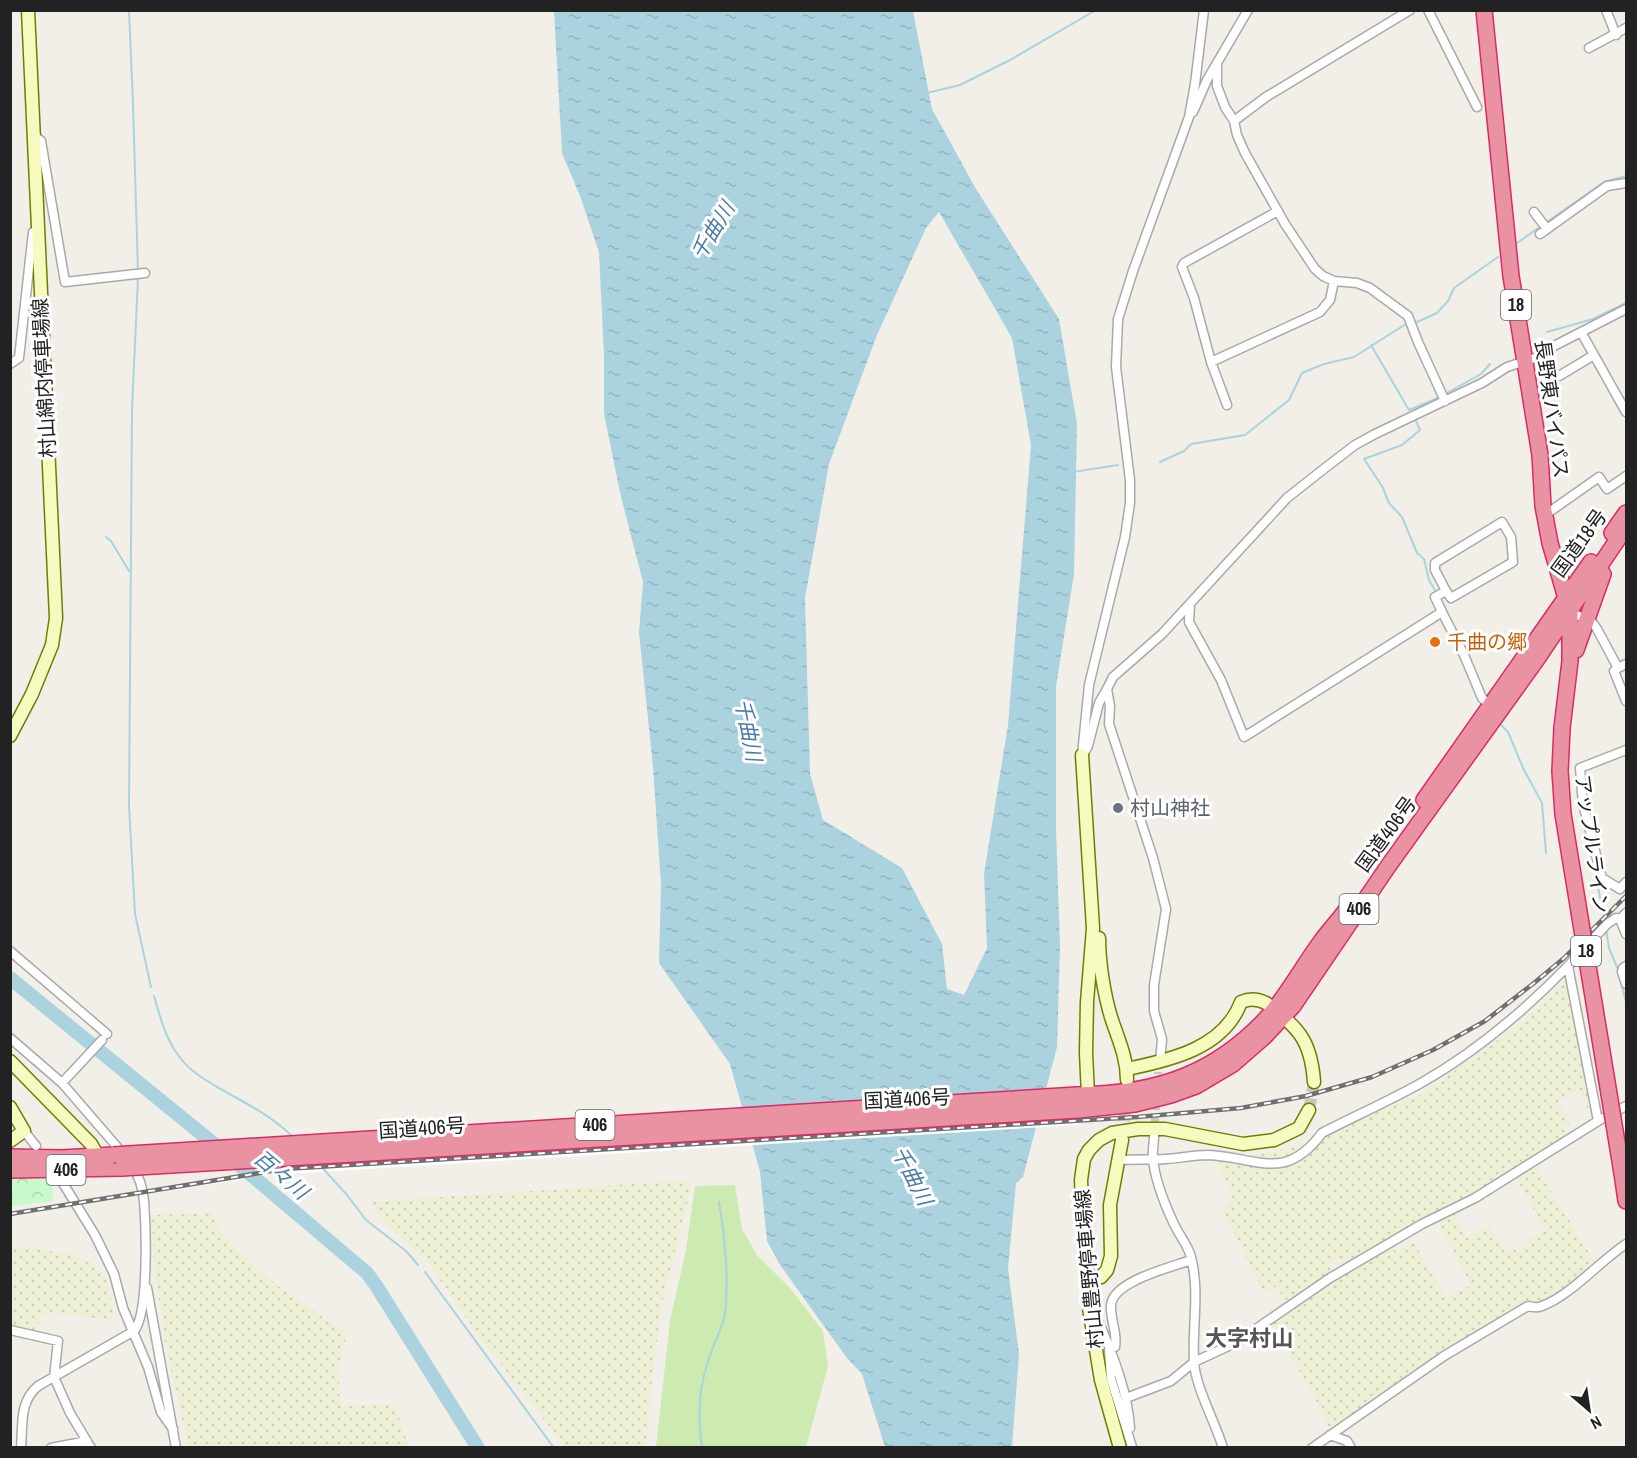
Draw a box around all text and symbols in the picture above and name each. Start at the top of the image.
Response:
water label: 千曲川 [684,195,742,265]
road number: 18 [1501,290,1531,320]
street label: 村山綿内停車場線 [26,297,61,459]
street label: 長野東バイパス [1529,338,1576,480]
street label: 国道18号 [1545,503,1613,582]
place label: 千曲の郷 [1447,628,1527,655]
marker: 千曲の郷 [1428,635,1442,649]
water label: 千曲川 [728,696,769,766]
street label: アップルライン [1569,773,1616,915]
street label: 国道406号 [1349,790,1422,877]
place label: 村山神社 [1130,794,1210,821]
marker: 村山神社 [1111,801,1125,815]
road number: 406 [1340,894,1378,924]
road number: 18 [1571,936,1601,966]
street label: 国道406号 [863,1083,951,1114]
road number: 406 [576,1110,614,1140]
street label: 国道406号 [377,1111,466,1144]
water label: 千曲川 [885,1141,941,1212]
water label: 百々川 [248,1143,316,1207]
road number: 406 [46,1155,86,1185]
street label: 村山豊野停車場線 [1068,1188,1109,1350]
district label: 大字村山 [1205,1323,1293,1353]
north arrow [1559,1380,1619,1440]
text: N [1587,1411,1606,1435]

